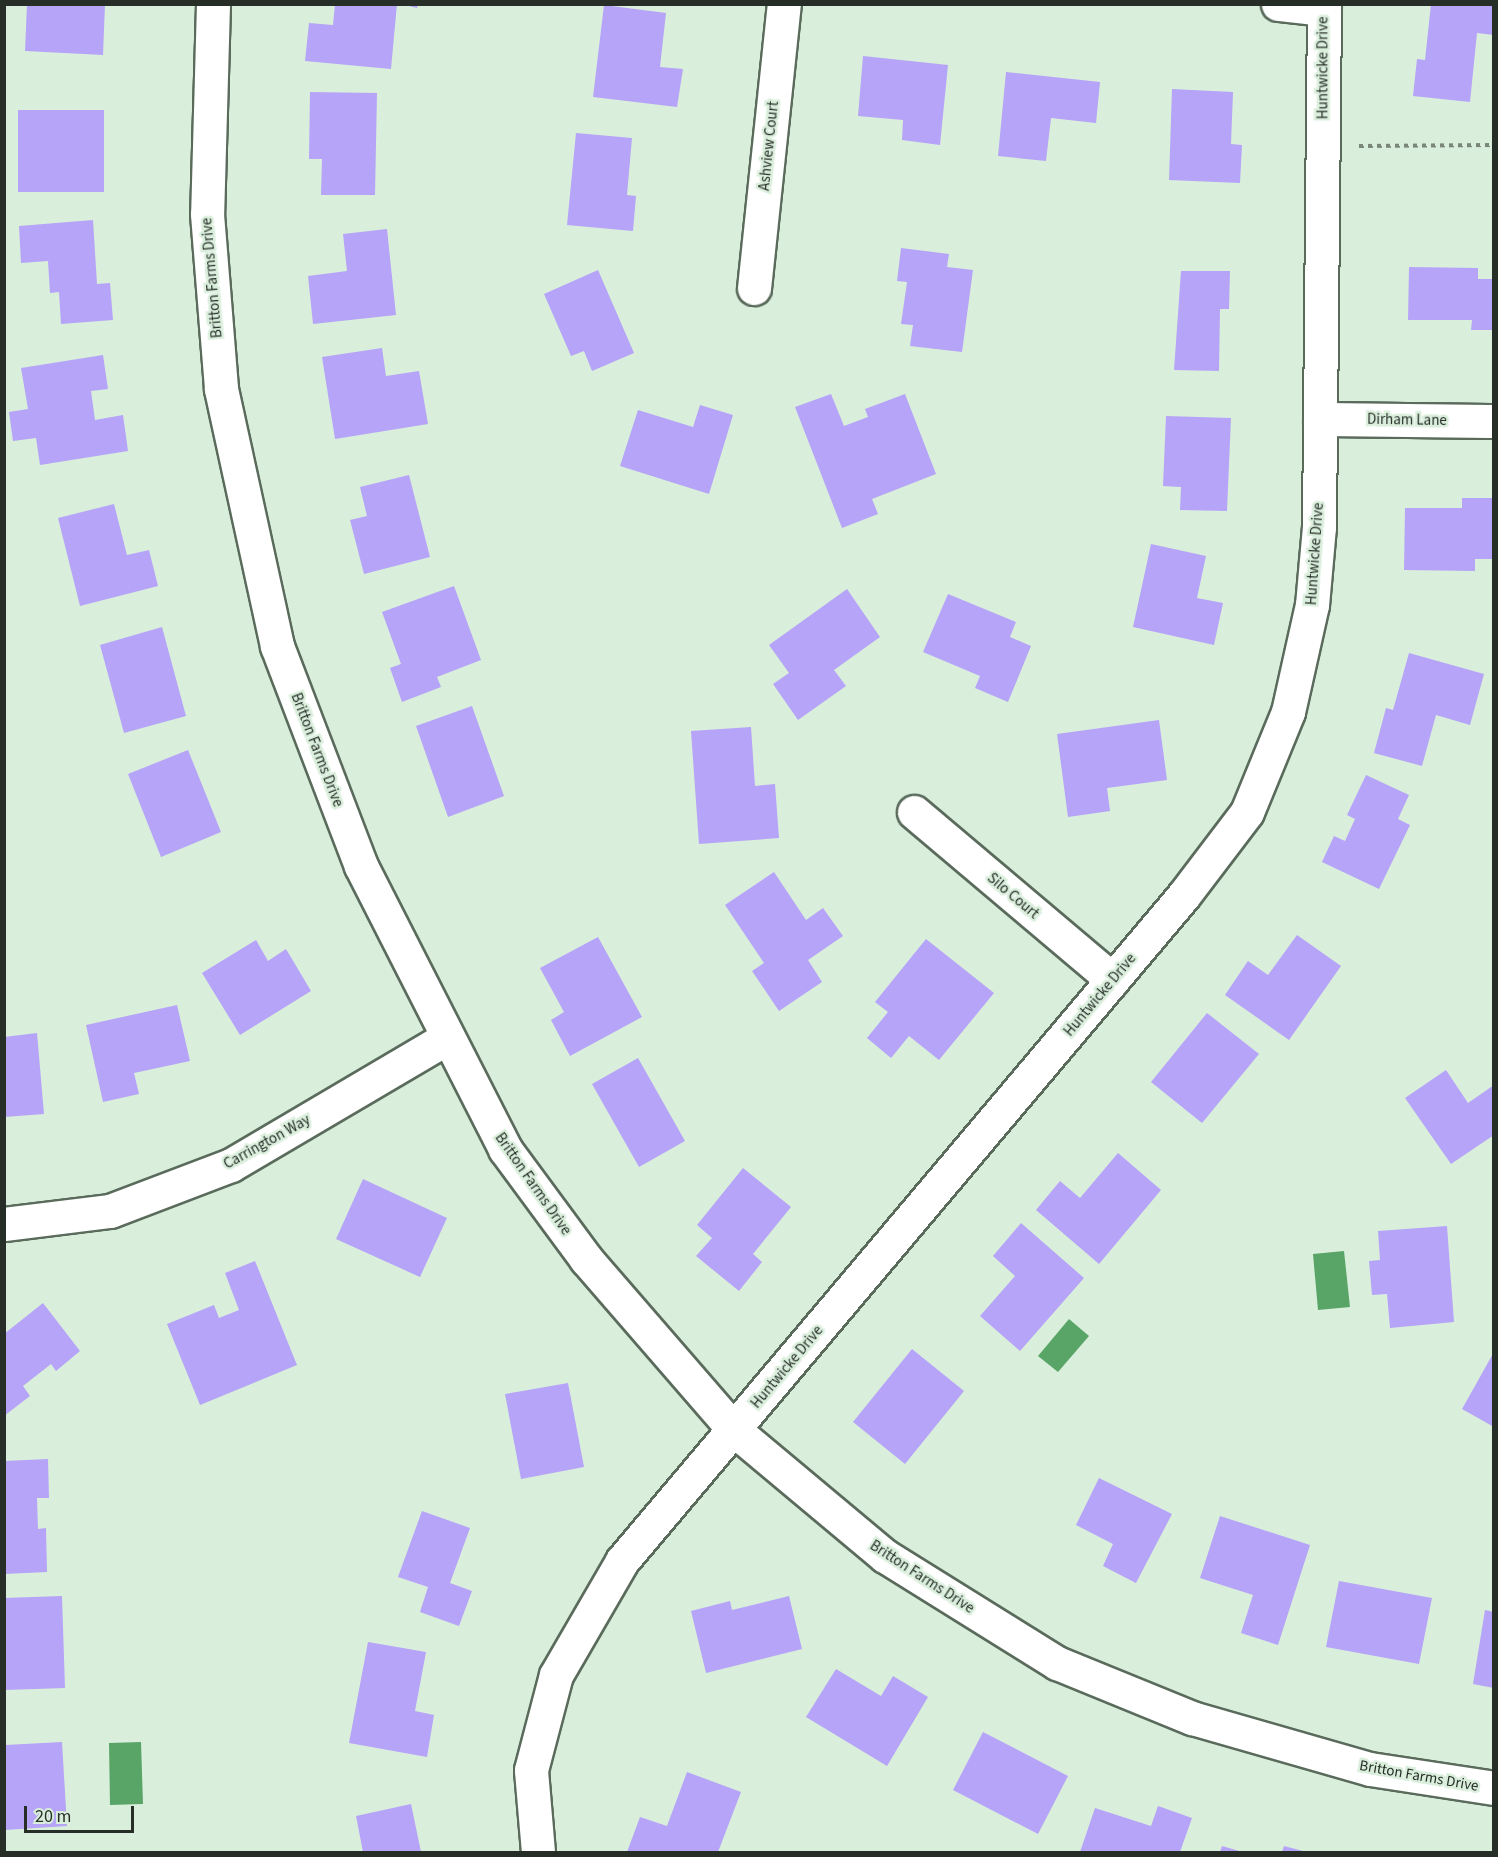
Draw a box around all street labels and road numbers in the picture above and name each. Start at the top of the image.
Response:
street label: Huntwicke Drive [1314,17,1332,119]
street label: Ashview Court [755,100,783,192]
street label: Britton Farms Drive [198,217,226,339]
street label: Dirham Lane [1367,410,1447,430]
street label: Huntwicke Drive [1302,502,1328,606]
street label: Britton Farms Drive [287,690,347,810]
street label: Silo Court [984,869,1042,923]
street label: Huntwicke Drive [1060,950,1140,1040]
street label: Carrington Way [221,1111,313,1173]
street label: Britton Farms Drive [491,1129,575,1239]
street label: Huntwicke Drive [747,1322,827,1412]
street label: Britton Farms Drive [867,1537,977,1617]
street label: Britton Farms Drive [1358,1757,1480,1795]

